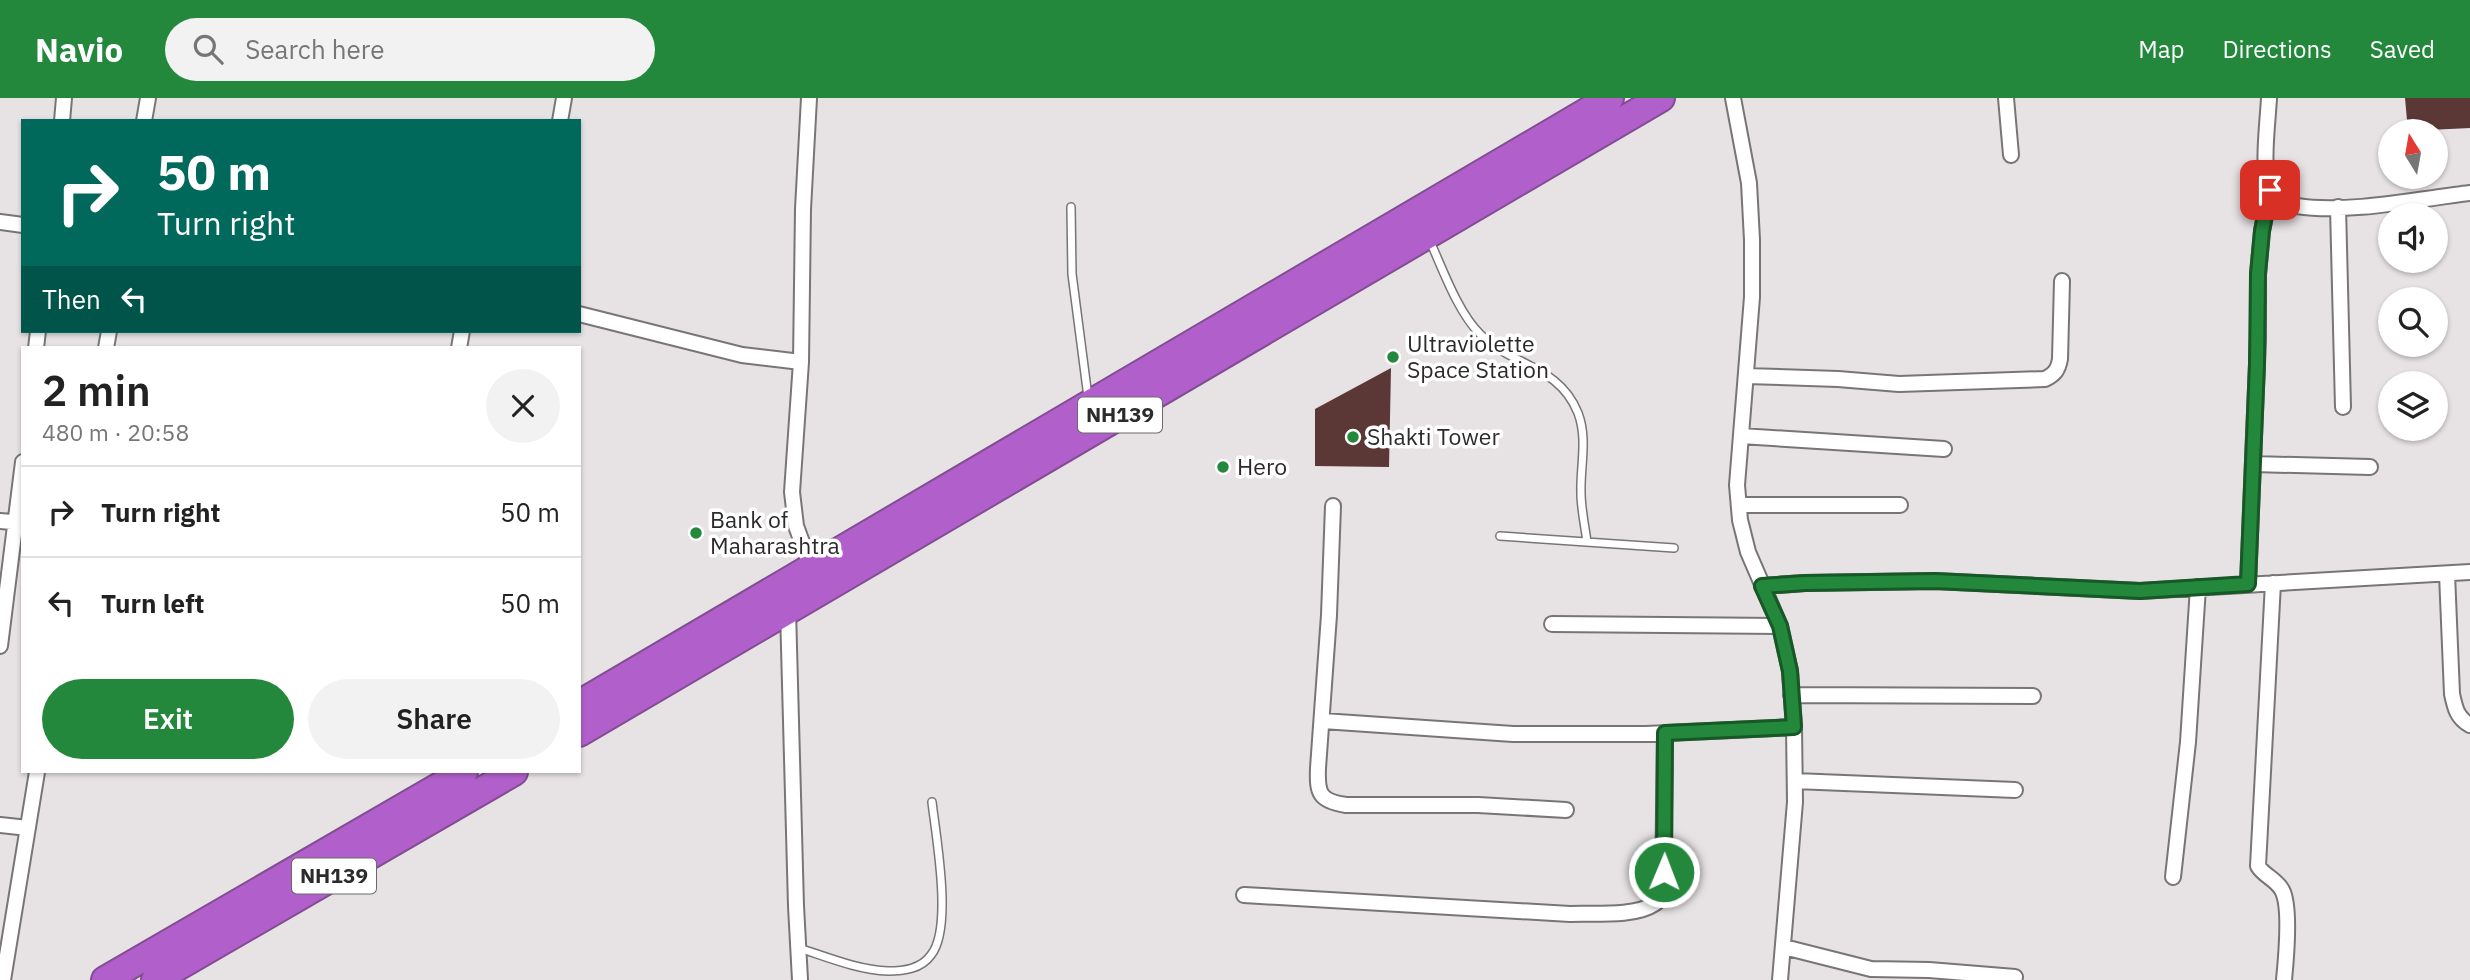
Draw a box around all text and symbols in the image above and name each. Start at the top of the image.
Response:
search box [165,18,655,81]
text: Navio [35,28,123,71]
icon: search [189,30,227,68]
text: Search here [245,32,385,66]
text: Map [2138,33,2184,65]
text: Directions [2222,33,2332,65]
text: Saved [2370,33,2435,65]
north arrow [2378,119,2448,189]
map controls [2378,119,2448,441]
text: 50 m [157,140,271,203]
icon: right [42,147,133,238]
pin [2240,160,2300,220]
icon: arrive [2251,171,2289,209]
text: Turn right [157,202,295,244]
button: sound [2378,203,2448,273]
icon: left [115,280,153,318]
text: Then [42,282,101,316]
button: search [2378,287,2448,357]
place label: Ultraviolette Space Station [1407,328,1549,384]
marker: Ultraviolette Space Station [1385,349,1401,365]
text: 2 min [42,363,151,418]
button: close [486,369,560,443]
button: layers [2378,371,2448,441]
road number: NH139 [1078,398,1162,432]
text: 480 m · 20:58 [42,417,189,447]
place label: Shakti Tower [1367,421,1500,451]
marker: Shakti Tower [1345,429,1361,445]
place label: Hero [1237,451,1287,481]
marker: Hero [1215,459,1231,475]
icon: right [42,493,80,531]
text: Turn right [101,495,220,529]
text: 50 m [500,495,560,529]
place label: Bank of Maharashtra [710,504,840,560]
marker: Bank of Maharashtra [688,525,704,541]
icon: left [42,584,80,622]
text: Turn left [101,586,204,620]
text: 50 m [500,586,560,620]
button: Exit [42,679,294,759]
button: Share [308,679,560,759]
position arrow [1627,835,1701,909]
road number: NH139 [292,858,376,894]

